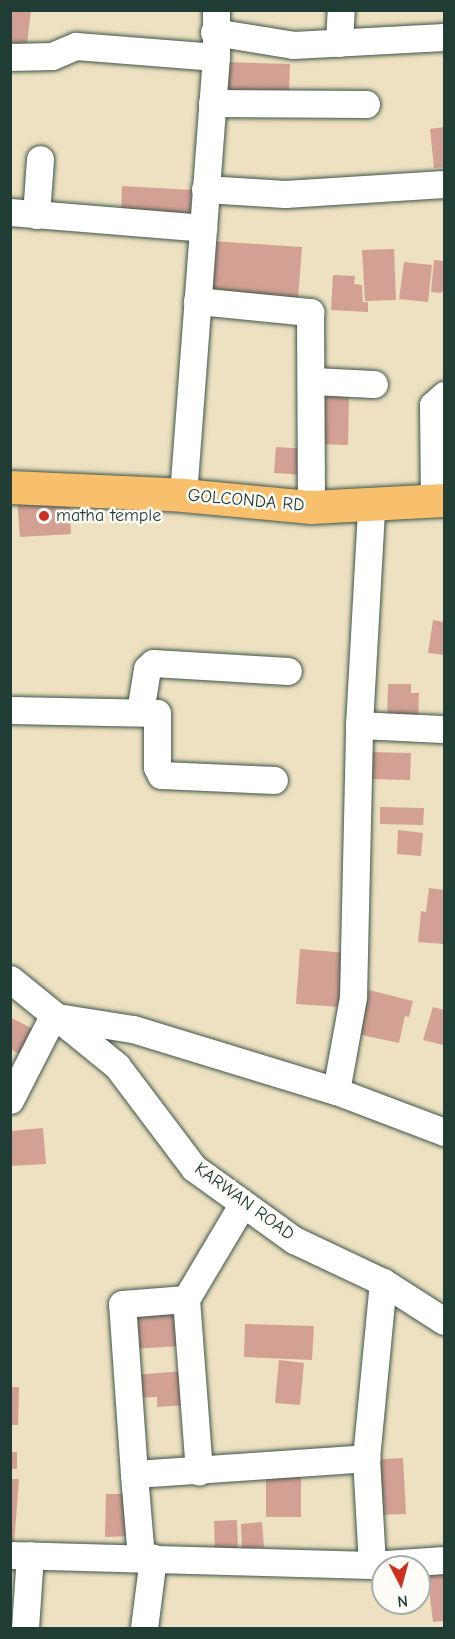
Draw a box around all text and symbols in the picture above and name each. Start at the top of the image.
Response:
street label: GOLCONDA RD [187,485,305,517]
place label: matha temple [56,505,161,527]
marker: matha temple [37,509,51,523]
street label: KARWAN ROAD [190,1158,298,1246]
north arrow [371,1555,431,1615]
text: N [397,1591,409,1610]

